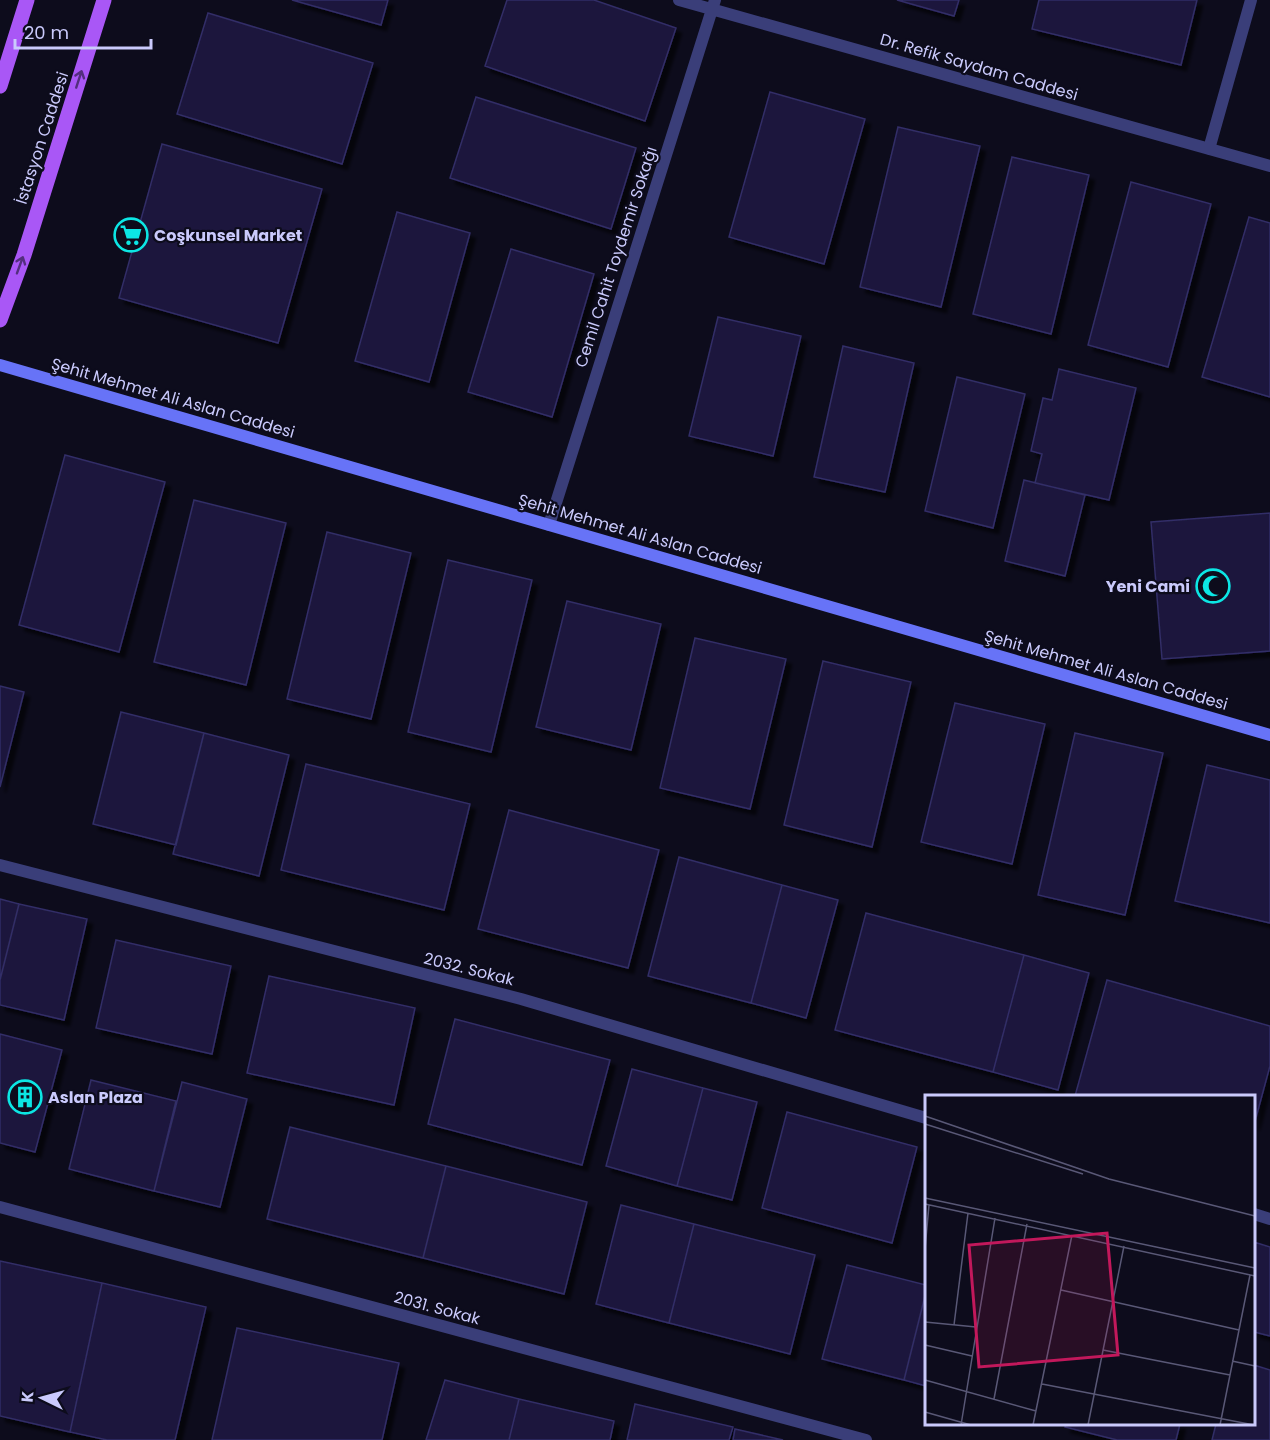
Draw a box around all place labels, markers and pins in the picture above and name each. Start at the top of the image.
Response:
supermarket icon: Coşkunsel Market [113,217,149,253]
place label: Coşkunsel Market [154,224,302,247]
mosque icon: Yeni Cami [1195,568,1231,604]
place label: Yeni Cami [1106,575,1190,598]
building icon: Aslan Plaza [7,1079,43,1115]
place label: Aslan Plaza [48,1086,143,1109]

